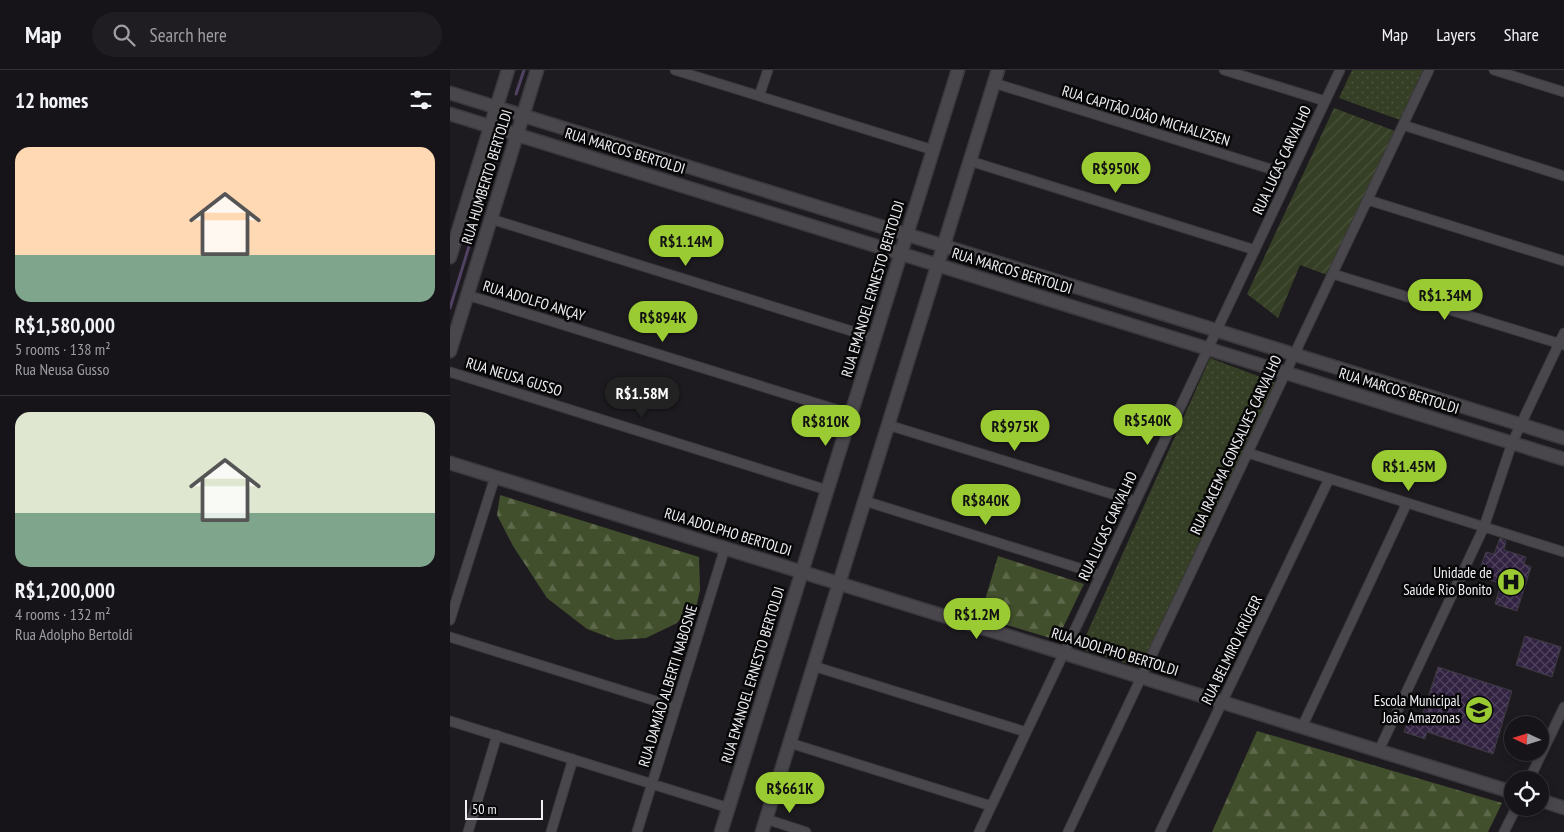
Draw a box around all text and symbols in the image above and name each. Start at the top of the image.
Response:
search box [92,12,442,57]
text: Map [25,19,62,50]
icon: search [110,21,138,49]
text: Search here [150,23,227,47]
text: Map [1382,23,1408,46]
text: Layers [1436,23,1476,46]
text: Share [1504,23,1539,46]
street label: RUA CAPITÃO JOÃO MICHALIZSEN [1060,81,1232,150]
icon: filters [407,86,435,114]
text: 12 homes [15,87,88,114]
street label: RUA LUCAS CARVALHO [1248,102,1315,217]
street label: RUA HUMBERTO BERTOLDI [457,107,516,246]
street label: RUA MARCOS BERTOLDI [563,123,687,178]
pin: R$950K [1075,152,1157,194]
text: R$950K [1093,158,1139,178]
icon: home [180,179,270,269]
street label: RUA EMANOEL ERNESTO BERTOLDI [837,198,908,379]
pin: R$1.14M [640,224,732,267]
text: R$1.14M [660,231,712,251]
street label: RUA MARCOS BERTOLDI [950,243,1074,298]
street label: RUA ADOLFO ANÇAY [481,276,588,325]
pin: R$1.34M [1399,278,1491,321]
text: R$1.34M [1419,285,1471,305]
pin: R$894K [622,300,704,343]
text: R$894K [640,307,686,327]
text: R$1,580,000 [15,312,115,339]
text: 5 rooms · 138 m² [15,339,111,359]
street label: RUA IRACEMA GONSALVES CARVALHO [1186,352,1286,538]
street label: RUA NEUSA GUSSO [464,353,565,400]
text: Rua Neusa Gusso [15,359,109,379]
street label: RUA MARCOS BERTOLDI [1337,363,1461,418]
pin: R$1.58M [596,376,688,419]
text: R$1.58M [616,383,668,403]
pin: R$810K [785,404,867,447]
pin: R$540K [1107,404,1189,446]
pin: R$975K [974,410,1056,452]
text: R$540K [1125,410,1171,430]
text: R$810K [803,411,849,431]
text: R$975K [992,416,1038,436]
icon: home [180,445,270,535]
pin: R$1.45M [1363,450,1455,492]
text: R$1.45M [1383,456,1435,476]
street label: RUA LUCAS CARVALHO [1074,468,1141,583]
pin: R$840K [945,484,1027,526]
text: R$840K [963,490,1009,510]
street label: RUA ADOLPHO BERTOLDI [662,503,794,560]
place label: Unidade de Saúde Rio Bonito [1403,563,1492,599]
hospital icon: Unidade de Saúde Rio Bonito [1496,567,1526,597]
text: R$1,200,000 [15,577,115,604]
street label: RUA EMANOEL ERNESTO BERTOLDI [717,584,788,765]
street label: RUA BELMIRO KRÜGER [1197,592,1266,708]
pin: R$1.2M [936,598,1018,640]
street label: RUA DAMIÃO ALBERTI NABOSNE [634,603,701,769]
text: 4 rooms · 132 m² [15,604,111,624]
text: R$1.2M [954,604,1000,624]
street label: RUA ADOLPHO BERTOLDI [1049,623,1181,680]
text: Rua Adolpho Bertoldi [15,624,133,644]
place label: Escola Municipal João Amazonas [1374,691,1461,727]
school or university icon: Escola Municipal João Amazonas [1464,695,1494,725]
north arrow [1504,716,1549,761]
map controls [1504,716,1549,816]
button: locate [1504,771,1549,816]
pin: R$661K [749,772,831,814]
text: R$661K [767,778,813,798]
scale bar [465,797,542,820]
text: 50 m [472,800,497,818]

